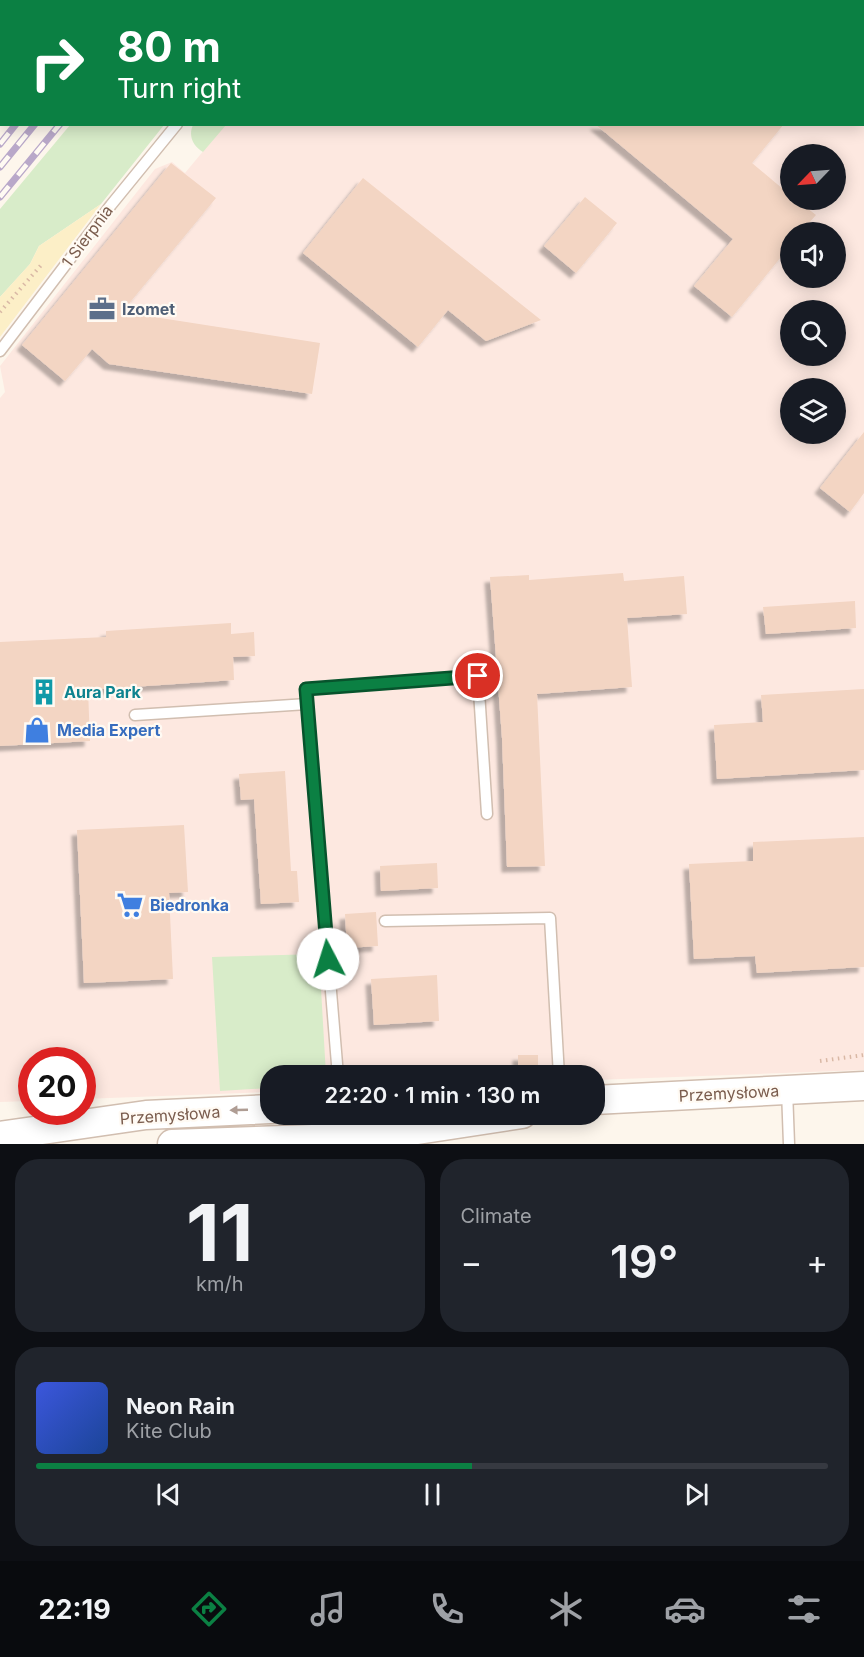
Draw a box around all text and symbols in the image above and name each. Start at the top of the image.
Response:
text: 80 m [117,21,221,72]
icon: right [18,24,96,102]
text: Turn right [117,72,241,105]
north arrow [780,144,846,210]
map controls [780,144,846,444]
street label: 1 Sierpnia [57,201,117,271]
button: sound [780,222,846,288]
office icon: Izomet [87,294,117,324]
place label: Izomet [122,299,175,319]
button: search [780,300,846,366]
button: layers [780,378,846,444]
pin [452,650,503,701]
icon: arrive [461,659,494,692]
building icon: Aura Park [29,677,59,707]
place label: Aura Park [64,682,142,702]
shop icon: Media Expert [22,715,52,745]
place label: Media Expert [57,720,160,740]
supermarket icon: Biedronka [115,890,145,920]
place label: Biedronka [150,895,229,915]
position arrow [296,927,360,991]
speed limit sign: 20 [18,1047,96,1125]
street label: Przemysłowa [678,1080,780,1106]
text: 22:20 · 1 min · 130 m [325,1082,540,1108]
street label: Przemysłowa [119,1102,221,1128]
one-way arrow [230,1106,249,1115]
text: 11 [186,1185,253,1280]
text: Climate [461,1204,532,1228]
text: 19° [610,1234,678,1289]
text: − [461,1242,482,1282]
text: + [806,1242,828,1282]
text: km/h [196,1272,244,1296]
text: Neon Rain [126,1393,235,1419]
text: Kite Club [126,1419,212,1443]
icon: previous [152,1478,185,1511]
icon: pause [416,1478,449,1511]
icon: next [680,1478,713,1511]
icon: directions [188,1588,230,1630]
icon: music [307,1588,349,1630]
icon: phone [426,1588,468,1630]
icon: climate [545,1588,587,1630]
icon: car [664,1588,706,1630]
icon: filters [783,1588,825,1630]
text: 22:19 [39,1593,111,1626]

